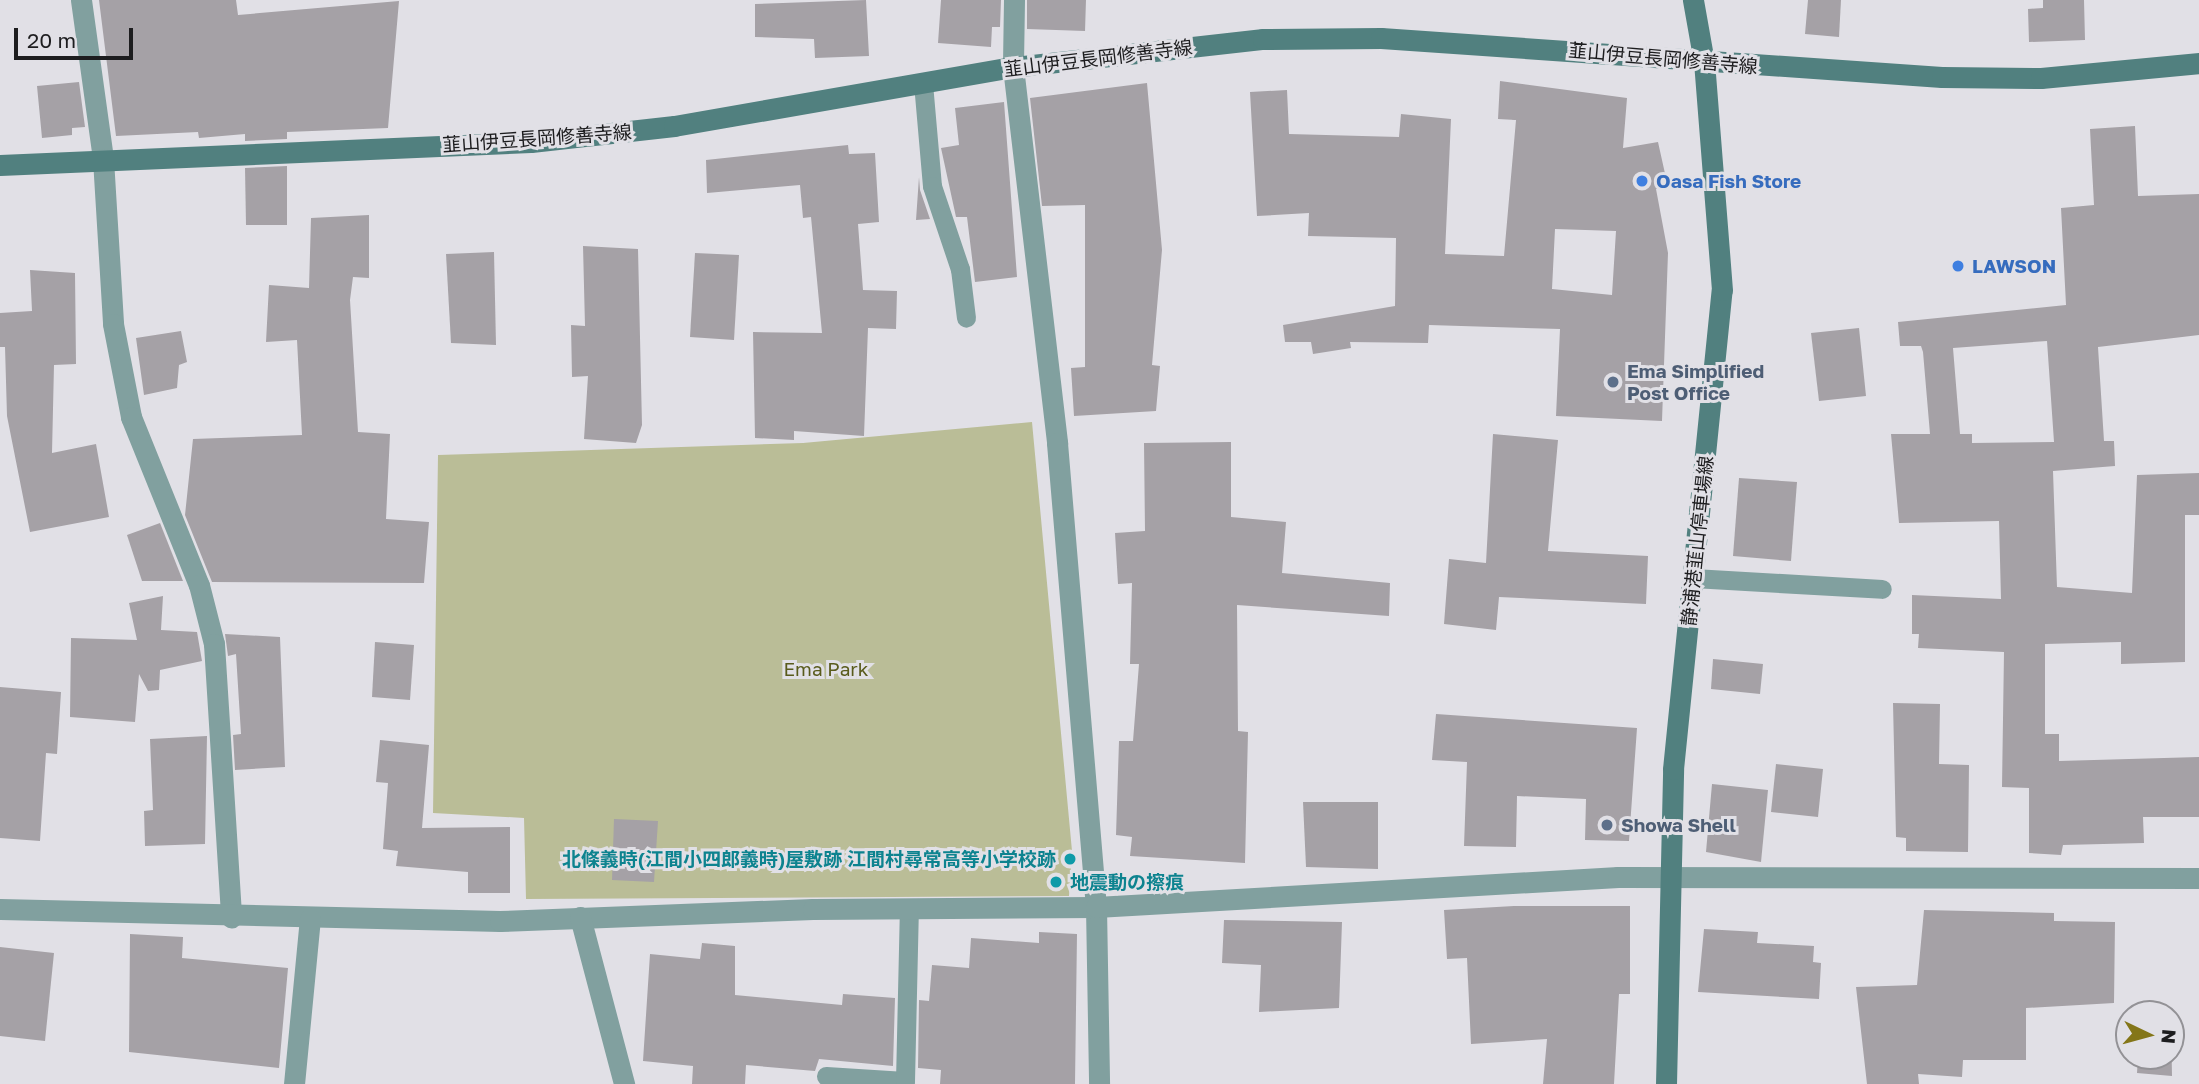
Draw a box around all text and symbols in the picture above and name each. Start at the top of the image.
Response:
scale bar [18,14,136,58]
text: 20 m [27,27,76,53]
street label: 韮山伊豆長岡修善寺線 [1002,35,1194,81]
street label: 韮山伊豆長岡修善寺線 [1567,38,1759,78]
street label: 韮山伊豆長岡修善寺線 [441,120,633,156]
place label: Oasa Fish Store [1656,170,1801,192]
marker: Oasa Fish Store [1634,173,1650,189]
place label: LAWSON [1972,255,2056,277]
marker: LAWSON [1950,258,1966,274]
place label: Ema Simplified Post Office [1627,360,1764,404]
marker: Ema Simplified Post Office [1605,374,1621,390]
street label: 静浦港韮山停車場線 [1677,455,1717,627]
park label: Ema Park [783,658,869,680]
place label: Showa Shell [1621,814,1736,836]
marker: Showa Shell [1599,817,1615,833]
place label: 北條義時(江間小四郎義時)屋敷跡 江間村尋常高等小学校跡 [562,848,1056,870]
marker: 北條義時(江間小四郎義時)屋敷跡 江間村尋常高等小学校跡 [1062,851,1078,867]
place label: 地震動の擦痕 [1070,871,1184,893]
marker: 地震動の擦痕 [1048,874,1064,890]
north arrow [2115,1000,2185,1070]
text: N [2157,1028,2182,1045]

